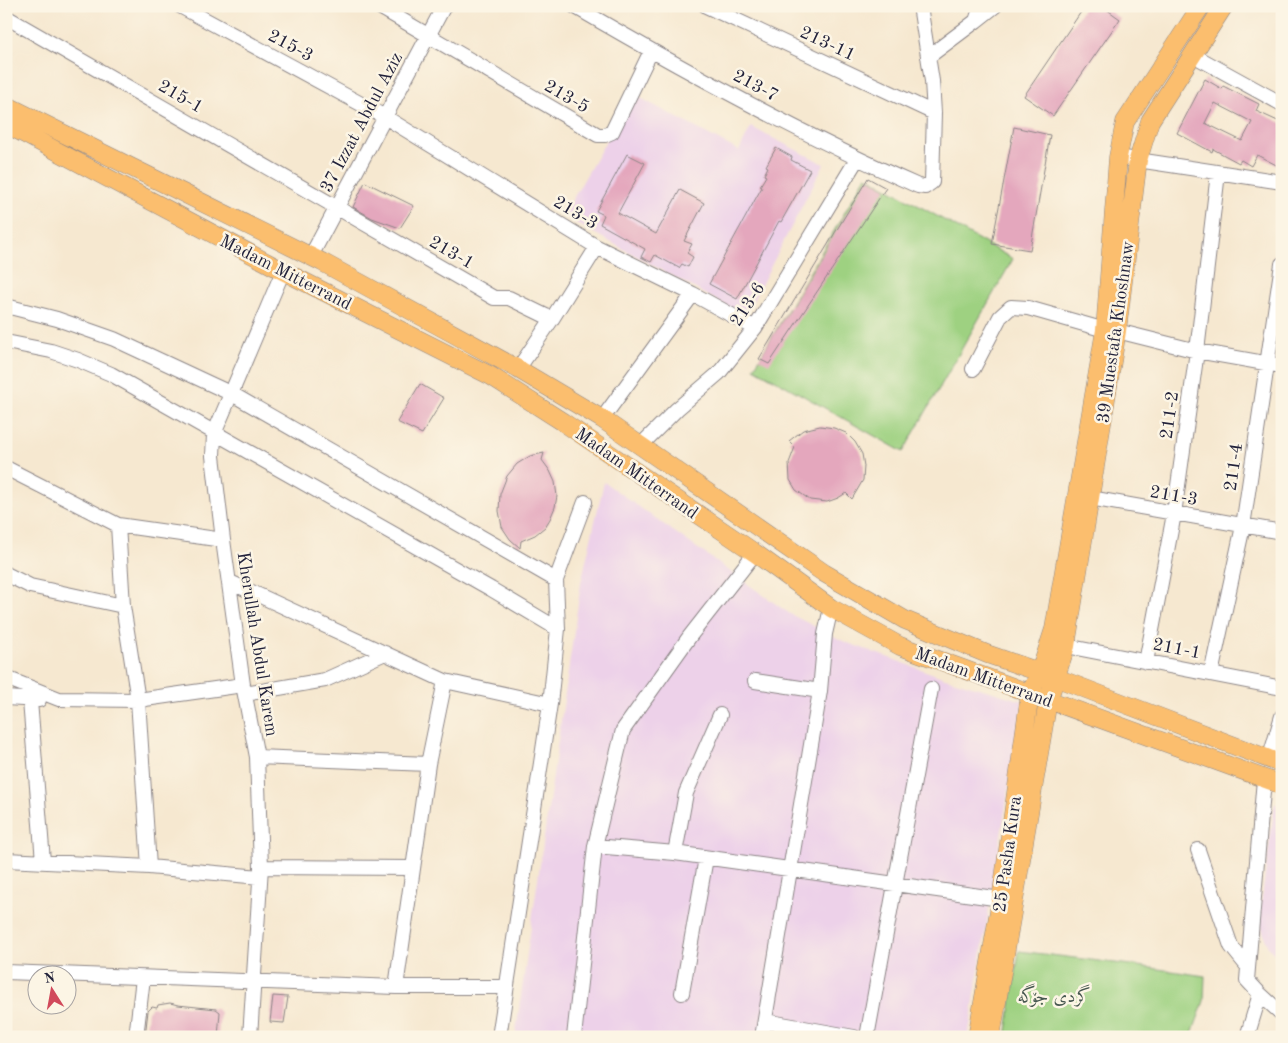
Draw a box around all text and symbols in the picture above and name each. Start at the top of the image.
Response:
street label: 213-11 [797,23,858,65]
street label: 215-3 [265,27,316,65]
street label: 37 Izzat Abdul Aziz [317,50,406,195]
street label: 213-7 [730,67,781,105]
street label: 215-1 [155,77,206,117]
street label: 213-5 [541,77,592,117]
street label: 213-3 [550,193,601,233]
street label: Madam Mitterrand [217,232,354,314]
street label: 213-1 [426,233,477,273]
street label: 39 Muestafa Khoshnaw [1094,240,1138,424]
street label: 213-6 [727,279,769,330]
street label: 211-2 [1158,390,1182,440]
street label: Madam Mitterrand [572,425,701,523]
street label: 211-4 [1222,442,1246,492]
street label: 211-3 [1148,483,1199,509]
street label: Kherullah Abdul Karem [234,551,280,738]
street label: 211-1 [1151,636,1202,662]
street label: Madam Mitterrand [912,645,1055,711]
street label: 25 Pasha Kura [991,795,1025,913]
north arrow [28,966,78,1016]
text: N [43,970,57,986]
park label: گردی جۆگە [1018,983,1090,1007]

